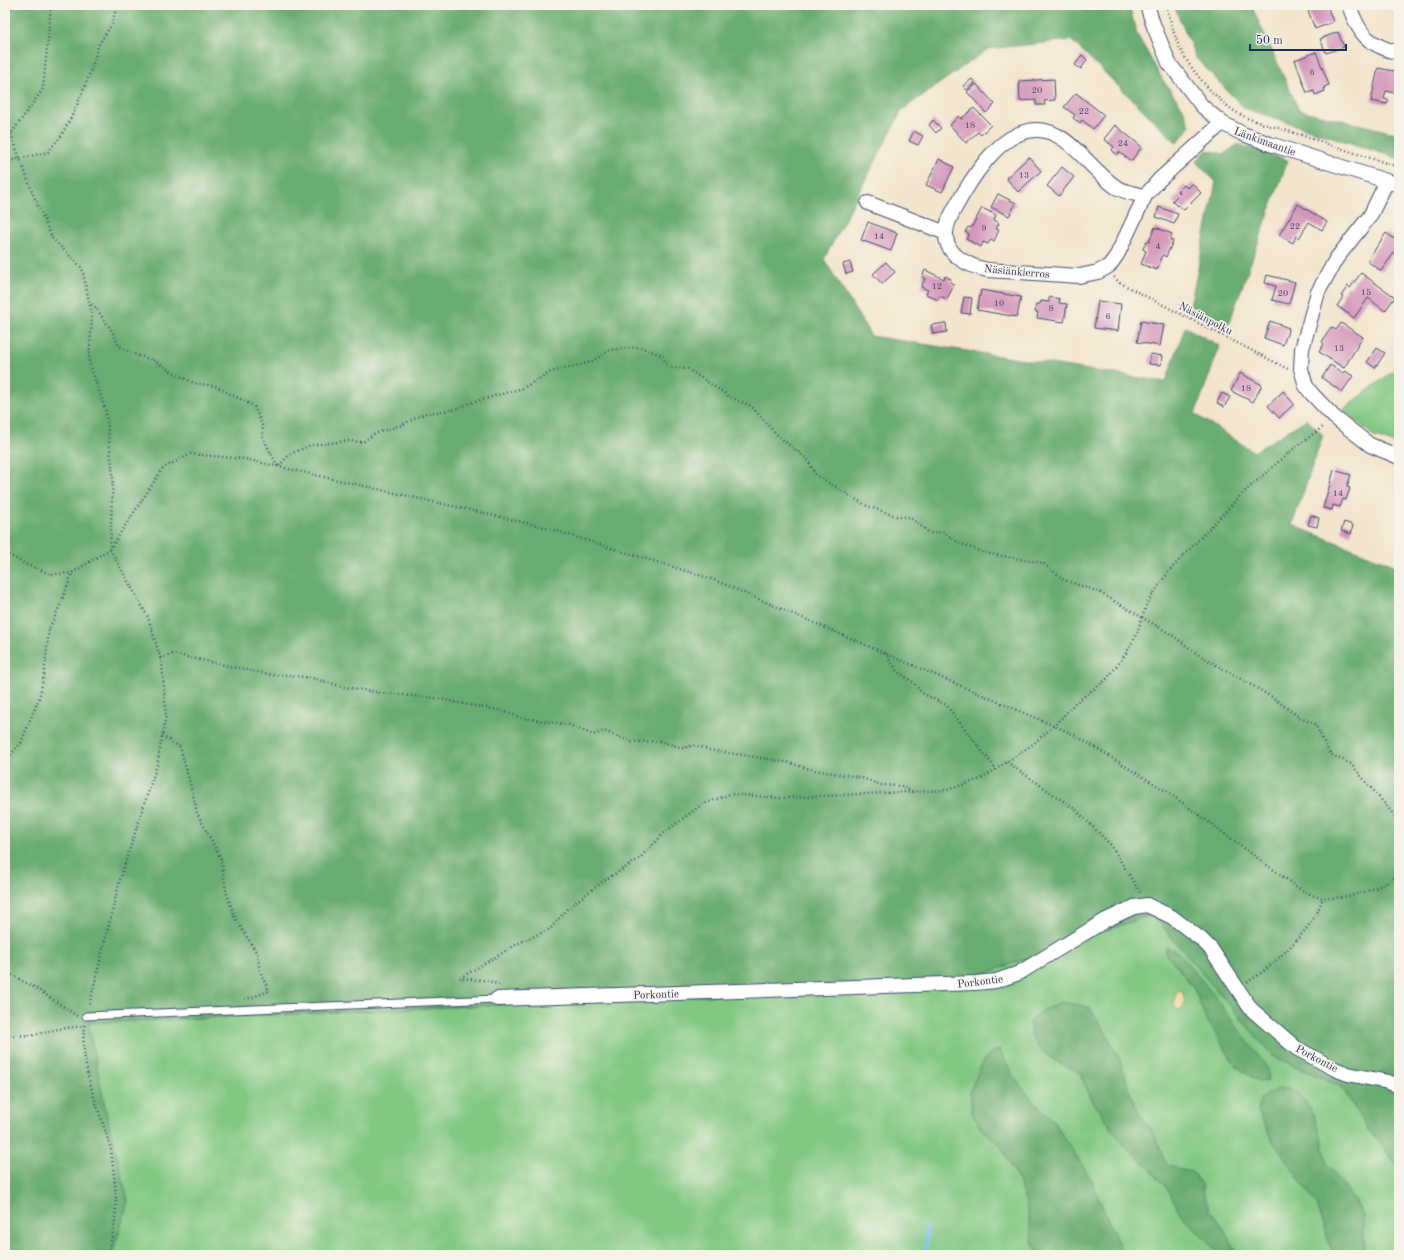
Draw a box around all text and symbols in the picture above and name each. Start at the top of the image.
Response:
scale bar [1250,26,1346,52]
text: 50 m [1256,34,1283,47]
house number: 6 [1309,68,1315,77]
house number: 20 [1032,86,1042,95]
house number: 22 [1079,107,1089,116]
house number: 18 [965,121,975,130]
street label: Länkimaantie [1232,126,1297,159]
house number: 24 [1118,139,1128,148]
house number: 13 [1019,171,1029,180]
house number: 22 [1290,222,1300,231]
house number: 9 [981,224,987,233]
house number: 14 [874,232,884,241]
house number: 4 [1155,242,1161,251]
street label: Näsiänkierros [983,264,1050,281]
house number: 12 [932,282,942,291]
house number: 15 [1361,288,1371,297]
house number: 20 [1278,289,1288,298]
house number: 10 [994,299,1004,308]
street label: Näsiänpolku [1177,301,1234,338]
house number: 8 [1048,304,1054,313]
house number: 6 [1105,312,1111,321]
house number: 13 [1334,344,1344,353]
house number: 18 [1241,384,1251,393]
house number: 14 [1333,489,1343,498]
street label: Porkontie [957,974,1004,991]
street label: Porkontie [633,989,679,1002]
street label: Porkontie [1293,1044,1339,1075]

